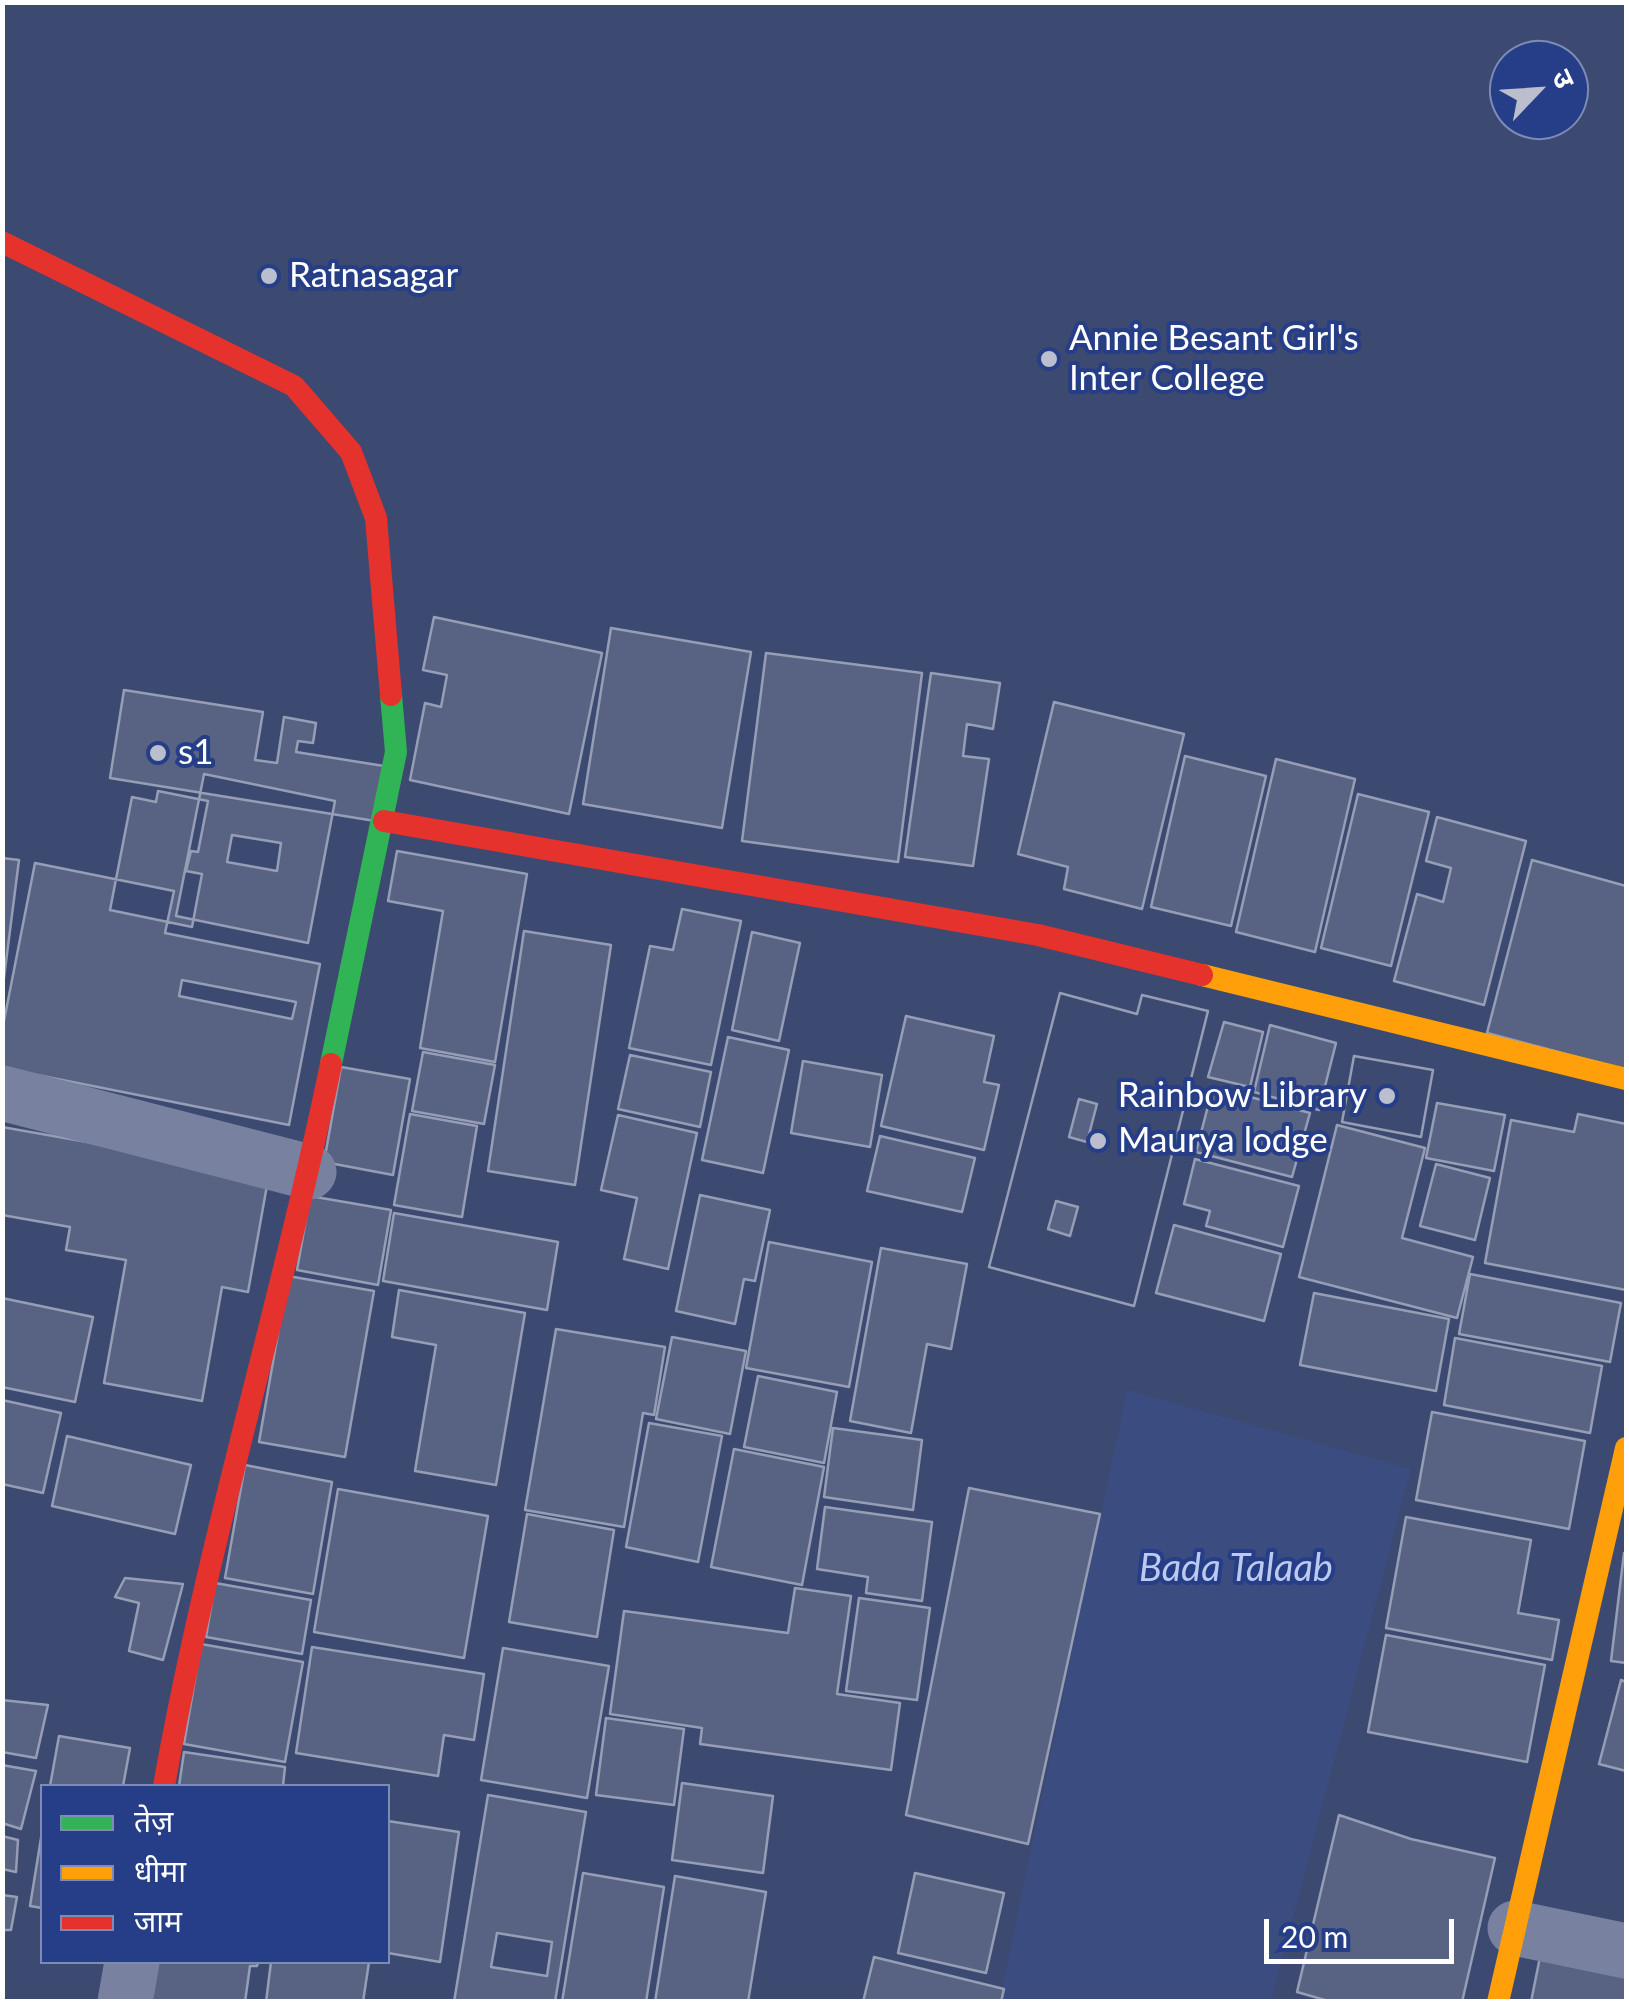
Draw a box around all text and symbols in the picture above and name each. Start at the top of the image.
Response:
north arrow [1489,40,1589,140]
text: उ [1546,64,1583,93]
place label: Ratnasagar [289,255,458,297]
marker: Ratnasagar [258,265,280,287]
place label: Annie Besant Girl's Inter College [1069,318,1359,400]
marker: Annie Besant Girl's Inter College [1038,348,1060,370]
place label: s1 [178,732,213,774]
marker: s1 [147,742,169,764]
place label: Rainbow Library [1118,1075,1367,1117]
marker: Rainbow Library [1376,1085,1398,1107]
place label: Maurya lodge [1118,1120,1328,1162]
marker: Maurya lodge [1087,1130,1109,1152]
water label: Bada Talaab [1139,1546,1333,1592]
legend [40,1784,390,1964]
text: तेज़ [134,1802,173,1838]
text: धीमा [134,1852,186,1888]
scale bar [1269,1899,1459,1961]
text: जाम [134,1902,182,1938]
text: 20 m [1281,1918,1348,1954]

